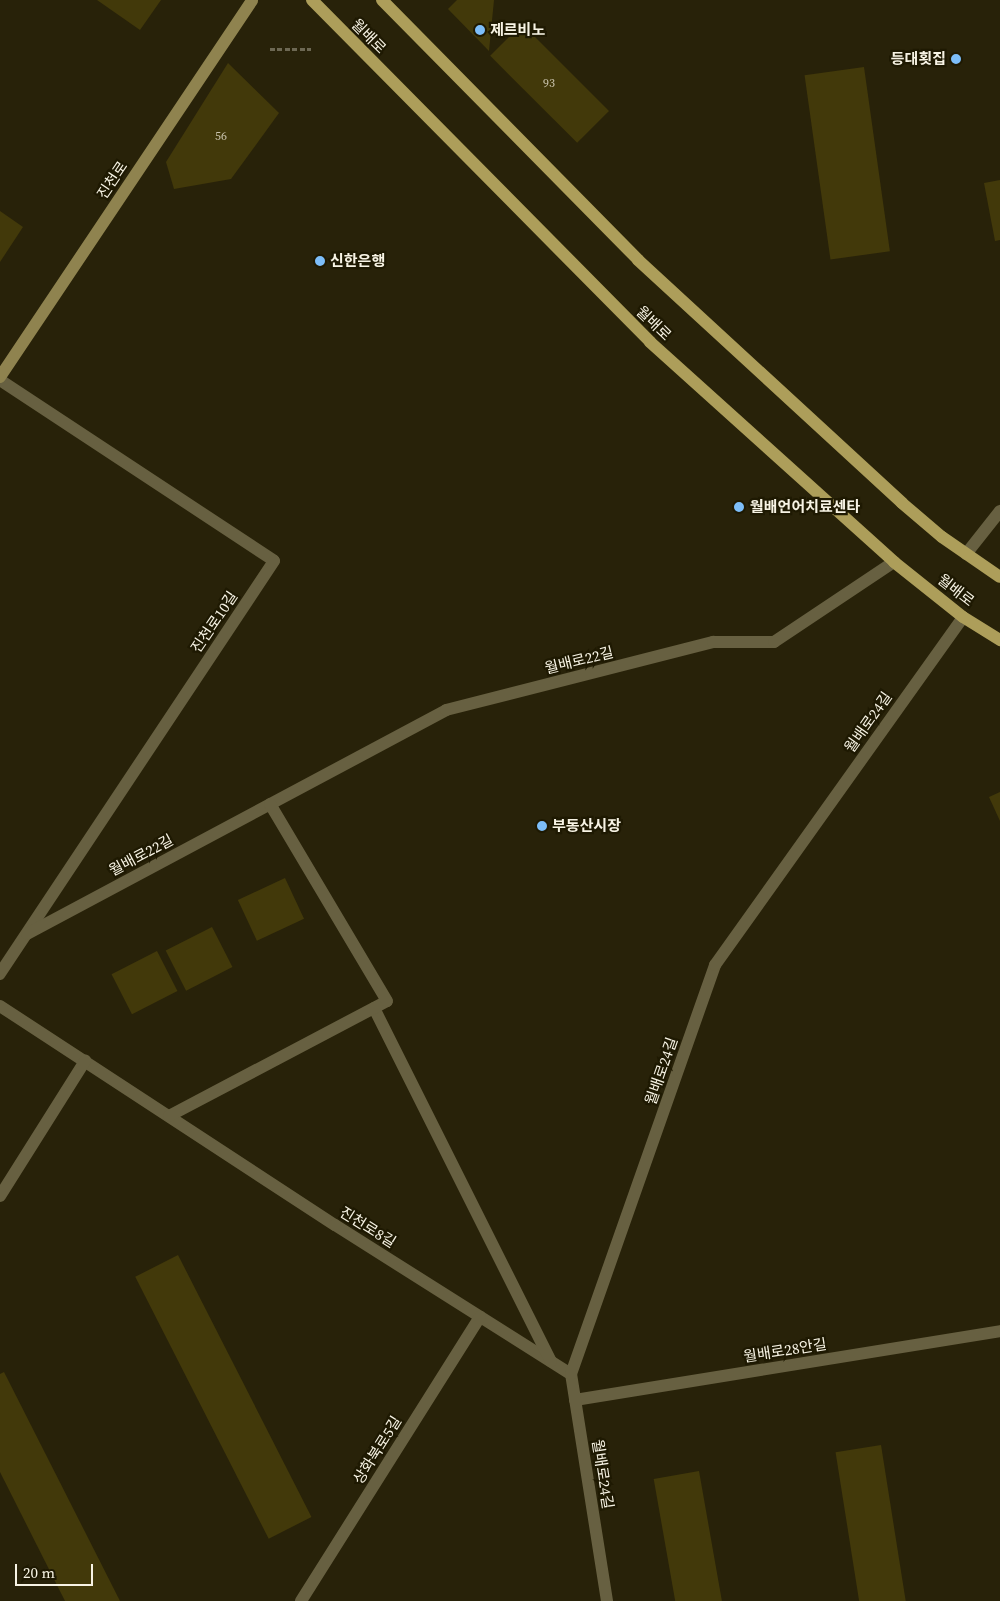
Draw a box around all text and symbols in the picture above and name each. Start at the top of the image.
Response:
street label: 월배로 [348,15,390,57]
place label: 제르비노 [490,21,545,39]
marker: 제르비노 [474,24,486,36]
place label: 등대횟집 [891,50,946,68]
marker: 등대횟집 [950,53,962,65]
house number: 93 [543,77,555,91]
house number: 56 [215,130,227,144]
street label: 진천로 [93,158,131,202]
place label: 신한은행 [330,252,385,270]
marker: 신한은행 [314,255,326,267]
street label: 월배로 [633,302,675,344]
place label: 월배언어치료센타 [750,498,860,516]
marker: 월배언어치료센타 [732,500,746,514]
street label: 월배로 [934,570,978,610]
street label: 진천로10길 [187,588,241,656]
street label: 월배로22길 [543,643,615,677]
street label: 월배로24길 [840,688,896,756]
place label: 부동산시장 [552,817,621,835]
marker: 부동산시장 [536,820,548,832]
street label: 월배로22길 [106,831,176,879]
street label: 월배로24길 [641,1035,681,1107]
street label: 진천로8길 [337,1203,399,1251]
street label: 월배로28안길 [742,1335,828,1365]
street label: 상화북로5길 [349,1413,405,1487]
street label: 월배로24길 [589,1438,617,1510]
scale bar [18,1554,95,1586]
text: 20 m [23,1562,55,1583]

